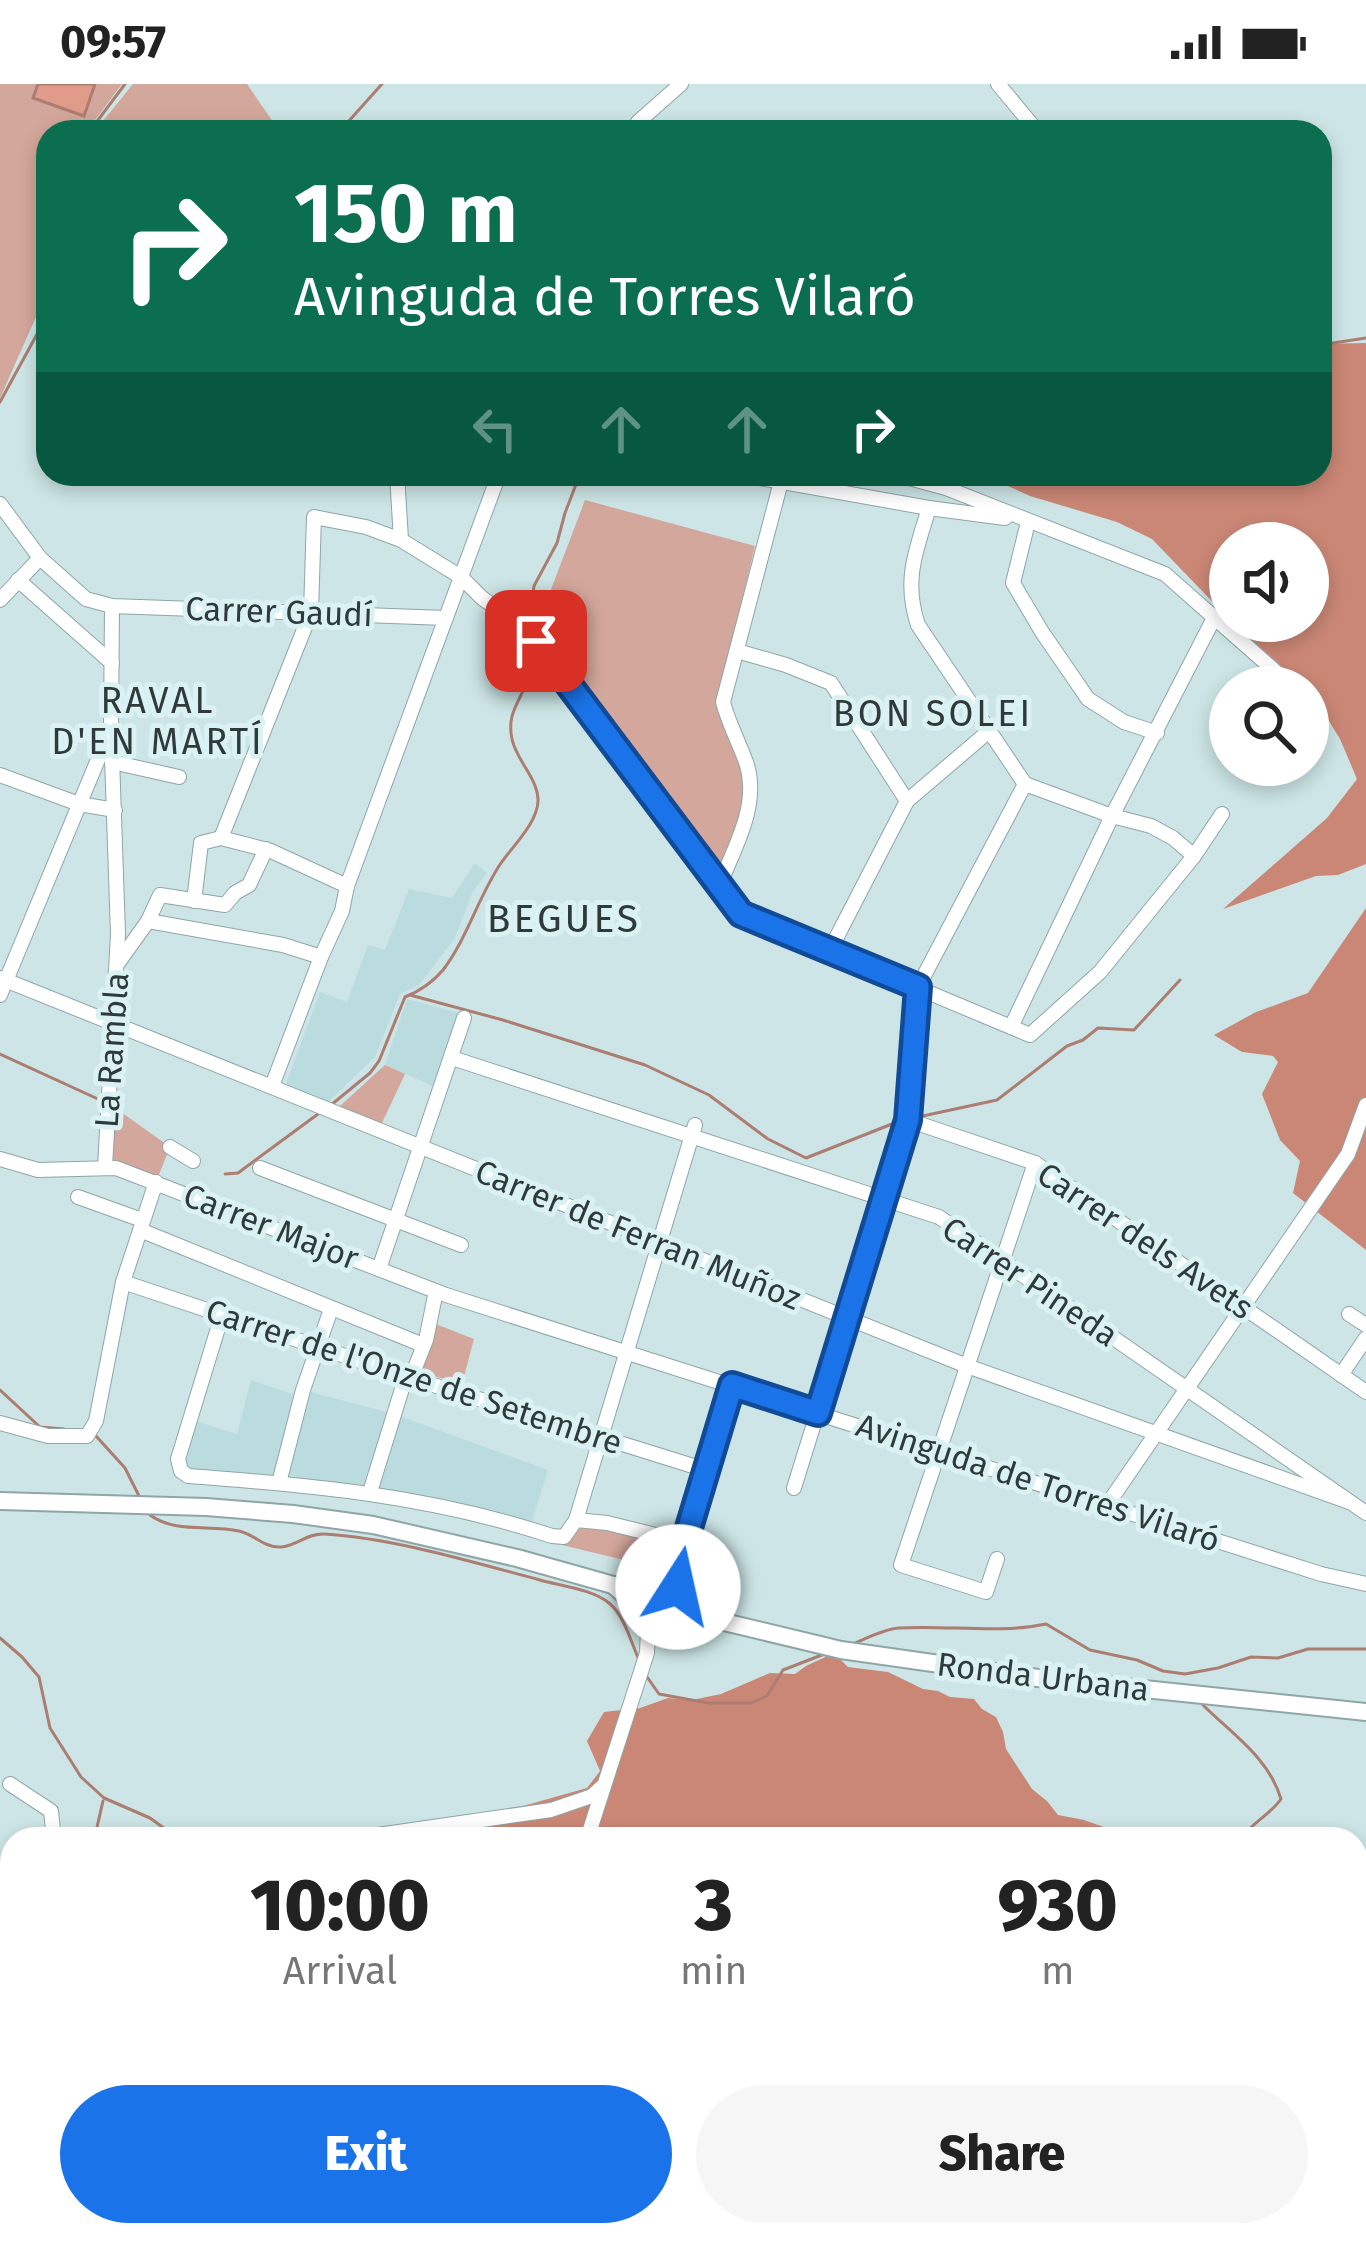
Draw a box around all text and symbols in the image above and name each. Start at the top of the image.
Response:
text: 09:57 [60,15,166,69]
text: 150 m [294,163,518,264]
icon: right [96,168,252,324]
text: Avinguda de Torres Vilaró [294,265,916,329]
icon: left [462,396,528,462]
icon: ahead [588,396,654,462]
icon: ahead [714,396,780,462]
icon: right [840,396,906,462]
map controls [1209,522,1329,786]
button: sound [1209,522,1329,642]
street label: Carrer Gaudí [185,589,373,635]
pin [485,590,587,692]
icon: arrive [503,608,569,674]
button: search [1209,666,1329,786]
district label: RAVAL D'EN MARTÍ [51,679,265,764]
district label: BON SOLEI [833,692,1033,736]
district label: BEGUES [487,896,641,942]
street label: La Rambla [87,971,137,1129]
street label: Carrer de Ferran Muñoz [469,1151,807,1319]
street label: Carrer dels Avets [1029,1154,1261,1328]
street label: Carrer Major [178,1175,365,1279]
street label: Carrer Pineda [934,1209,1126,1355]
street label: Carrer de l'Onze de Setembre [201,1291,627,1463]
street label: Avinguda de Torres Vilaró [851,1405,1225,1561]
position arrow [615,1524,741,1650]
street label: Ronda Urbana [935,1644,1151,1710]
text: 10:00 [250,1863,430,1949]
text: 3 [695,1863,733,1949]
text: 930 [997,1863,1118,1949]
text: Arrival [283,1948,397,1994]
text: min [680,1948,747,1994]
text: m [1041,1948,1074,1994]
button: Exit [60,2085,672,2223]
button: Share [696,2085,1308,2223]

